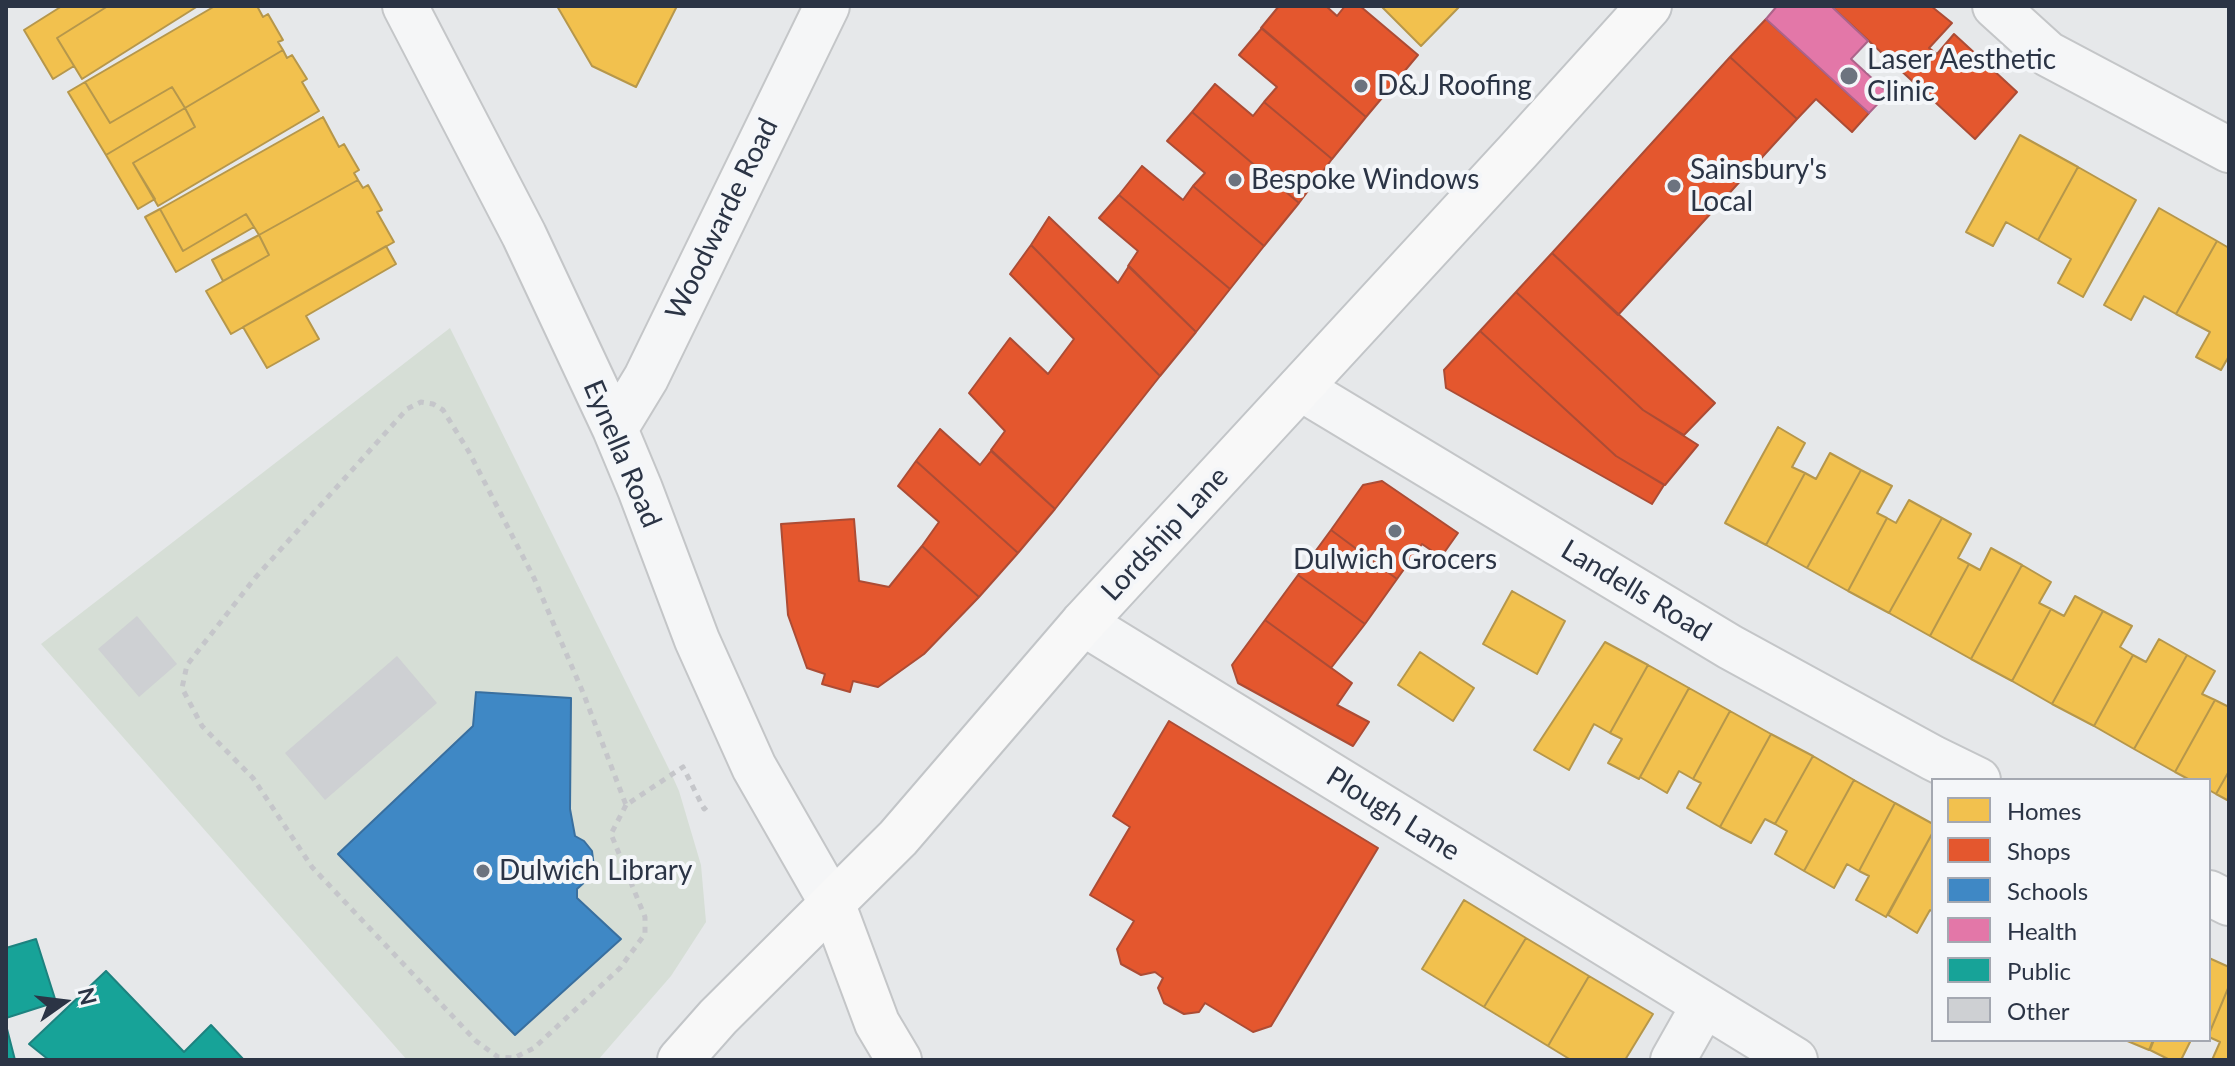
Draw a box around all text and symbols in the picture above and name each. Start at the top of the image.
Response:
place label: Laser Aesthetic Clinic [1867,43,2056,109]
marker: Laser Aesthetic Clinic [1838,65,1860,87]
place label: D&J Roofing [1377,69,1532,103]
marker: D&J Roofing [1352,77,1370,95]
street label: Woodwarde Road [659,113,785,325]
place label: Sainsbury's Local [1690,153,1827,219]
place label: Bespoke Windows [1251,163,1479,197]
marker: Bespoke Windows [1226,171,1244,189]
marker: Sainsbury's Local [1665,177,1683,195]
street label: Eynella Road [576,375,668,533]
street label: Lordship Lane [1095,460,1235,608]
marker: Dulwich Grocers [1386,522,1404,540]
street label: Landells Road [1555,533,1717,649]
place label: Dulwich Grocers [1293,543,1497,577]
street label: Plough Lane [1320,760,1466,868]
legend [1931,778,2211,1042]
text: Homes [2007,796,2081,825]
text: Shops [2007,836,2071,865]
place label: Dulwich Library [499,854,692,888]
marker: Dulwich Library [474,862,492,880]
text: Schools [2007,876,2088,905]
text: Health [2007,916,2077,945]
text: Public [2007,956,2071,985]
north arrow [24,962,104,1042]
text: N [73,985,103,1008]
text: Other [2007,996,2070,1025]

